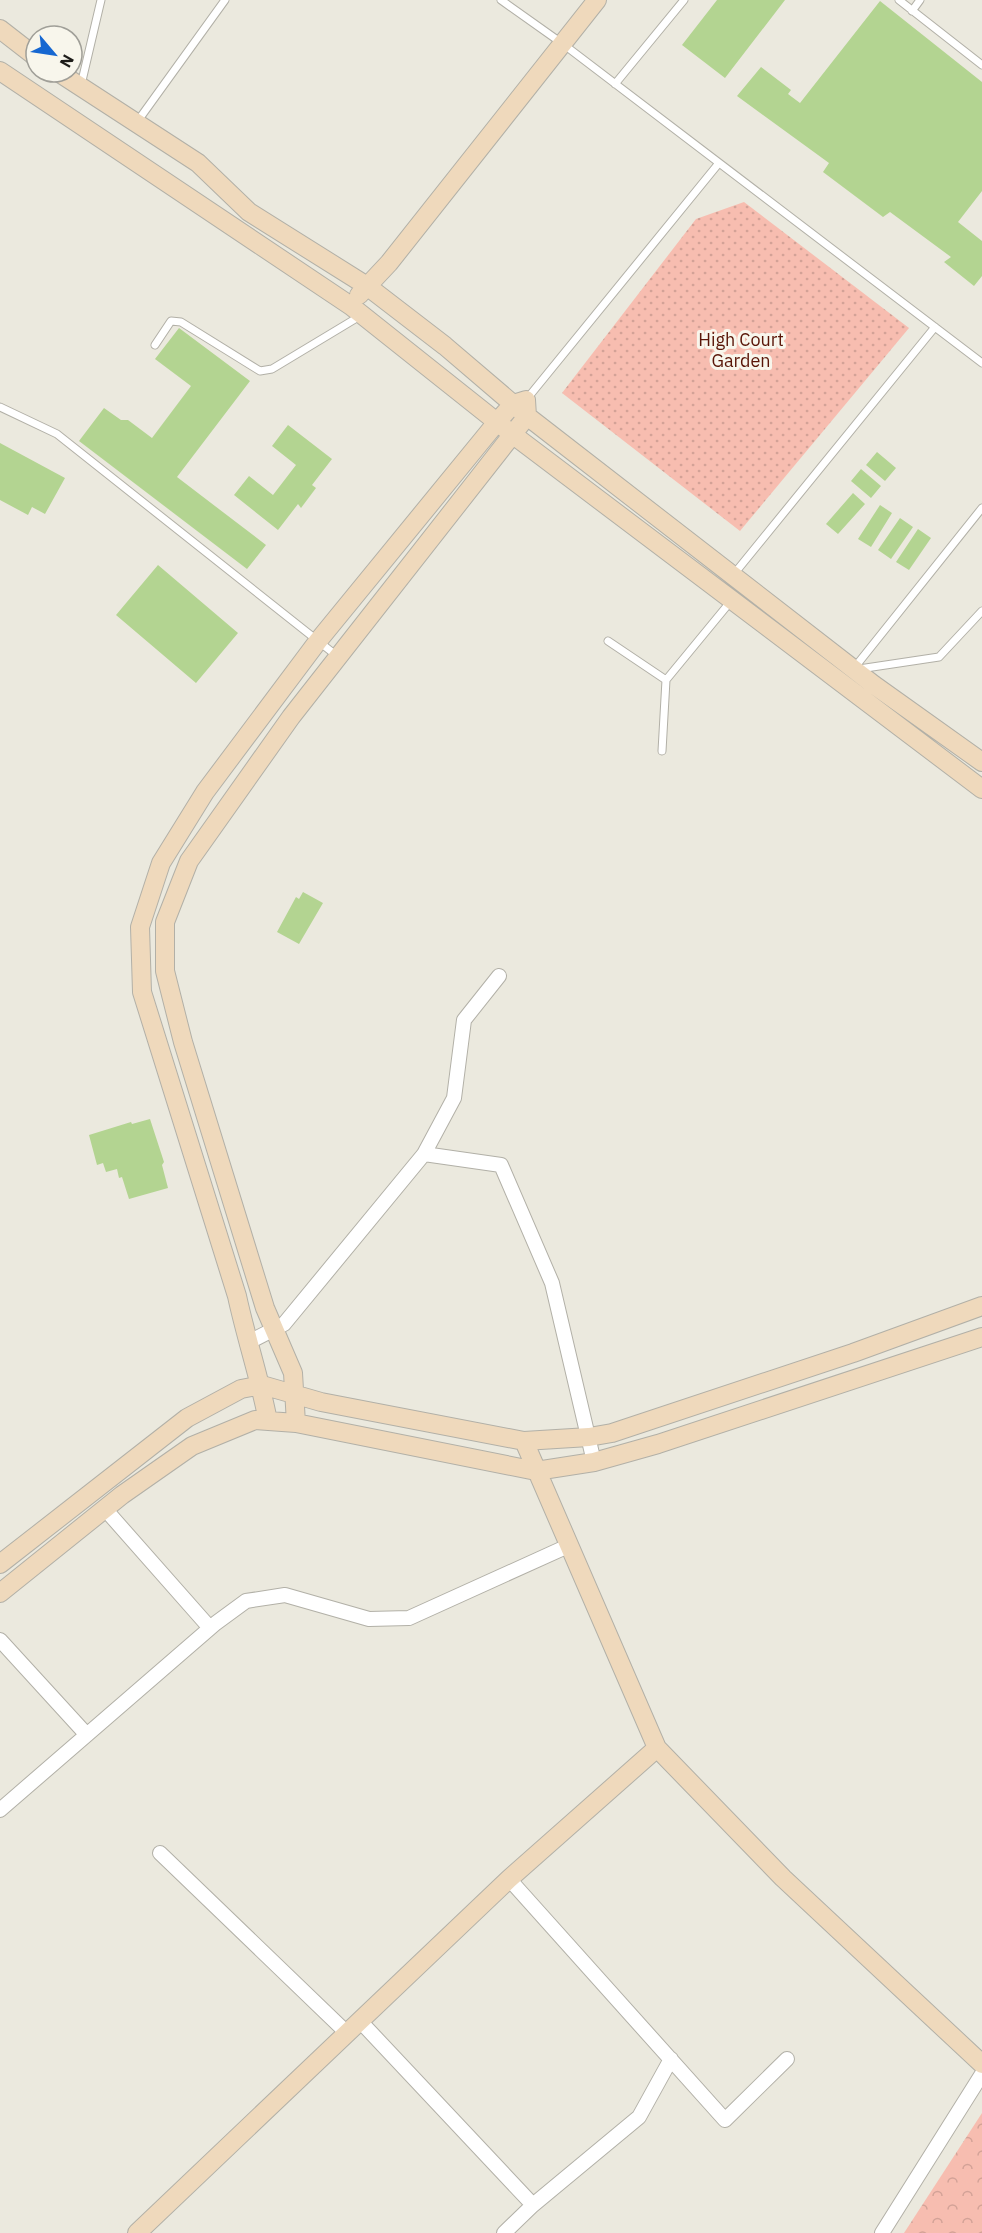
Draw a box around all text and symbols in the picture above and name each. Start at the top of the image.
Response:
north arrow [24,24,84,84]
text: N [56,51,79,71]
park label: High Court Garden [698,328,784,372]

